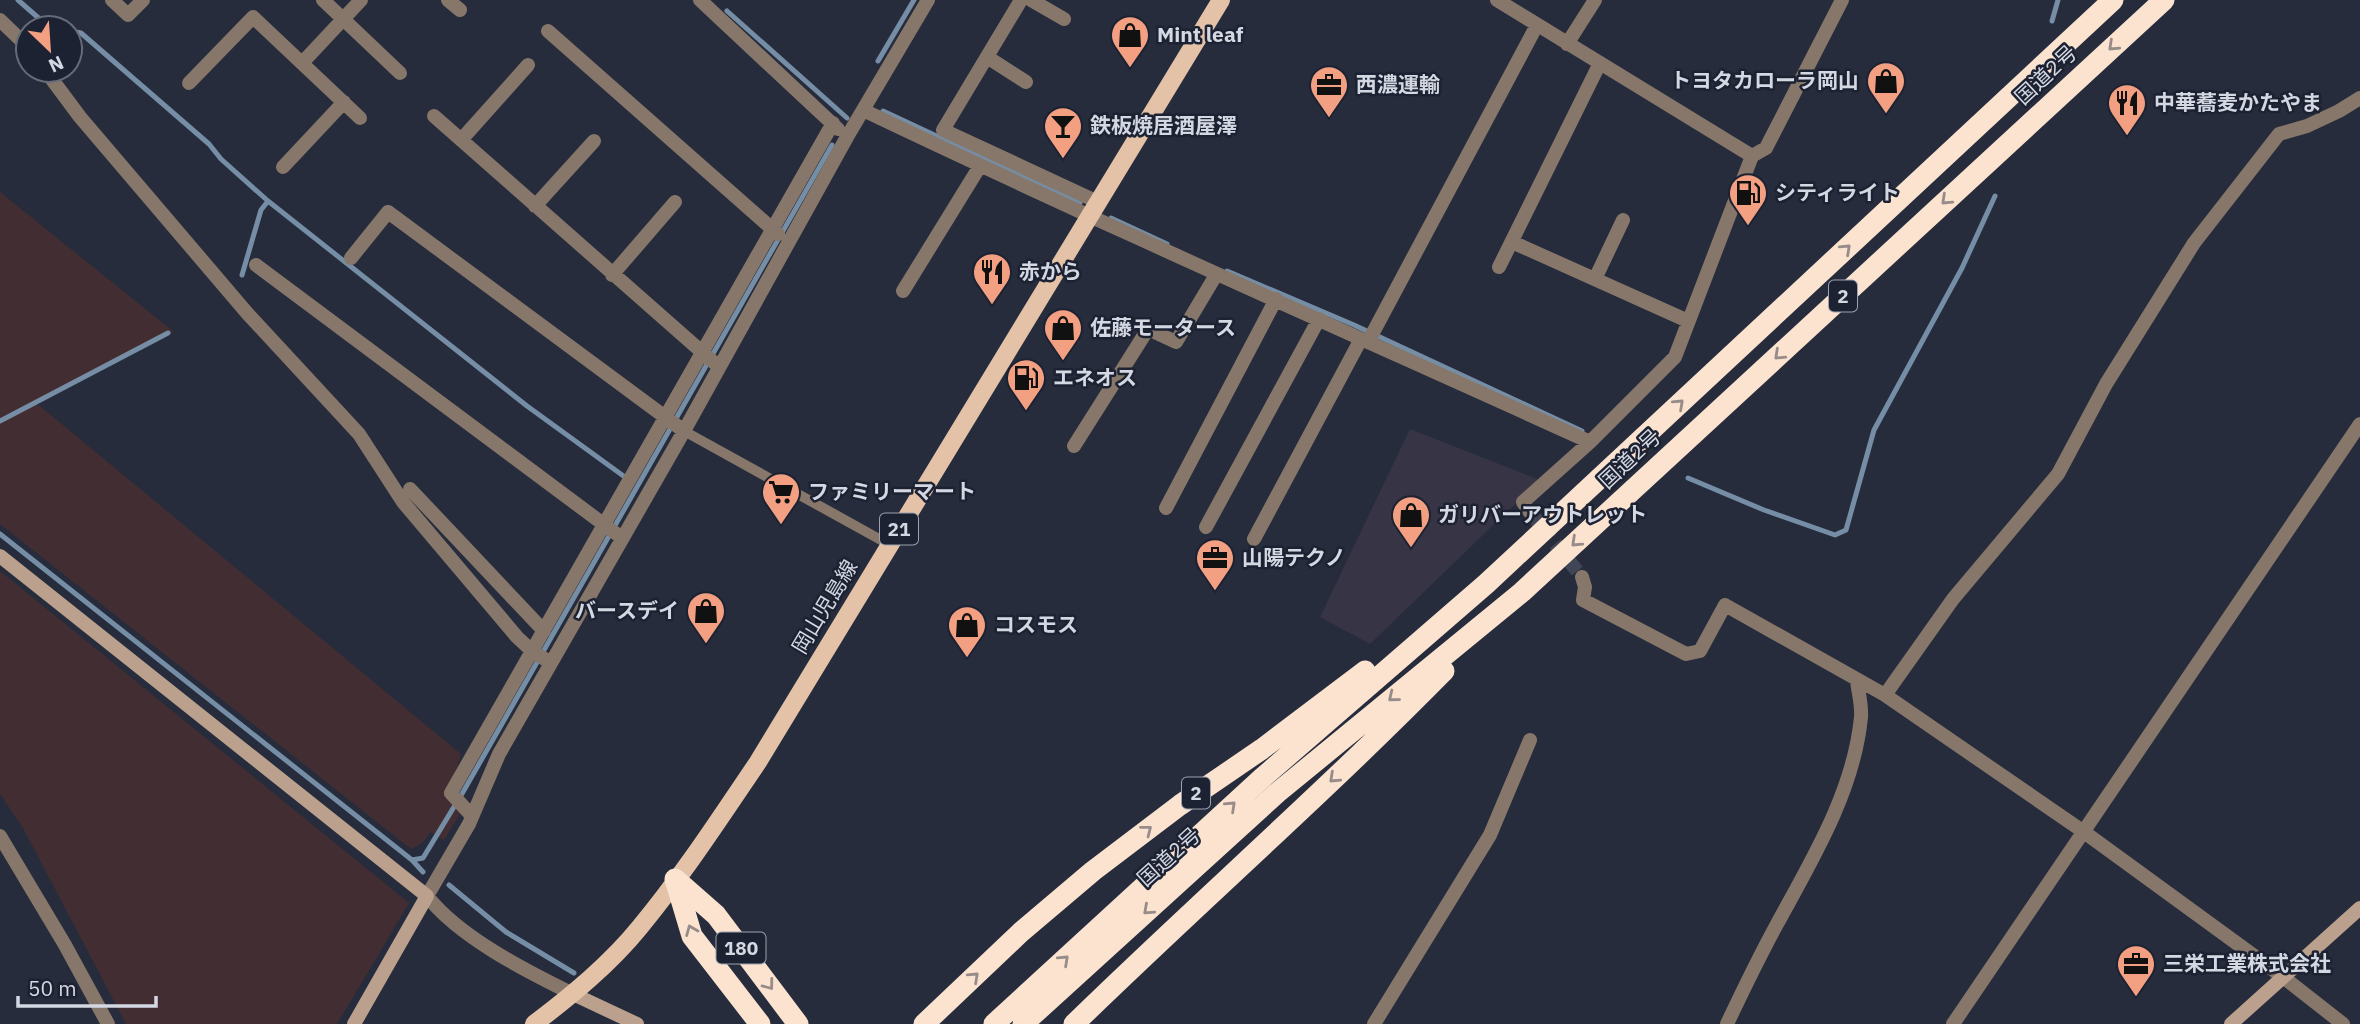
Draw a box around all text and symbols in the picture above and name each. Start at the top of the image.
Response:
north arrow [14,14,84,84]
shop icon: Mint leaf [1109,14,1151,69]
place label: Mint leaf [1157,20,1244,48]
street label: 国道2号 [2008,38,2083,110]
one-way arrow [2108,38,2121,51]
text: N [45,51,67,78]
shop icon: トヨタカローラ岡山 [1865,60,1907,115]
office icon: 西濃運輸 [1308,64,1350,119]
place label: トヨタカローラ岡山 [1670,66,1859,94]
place label: 西濃運輸 [1356,70,1440,98]
restaurant icon: 中華蕎麦かたやま [2106,82,2148,137]
place label: 中華蕎麦かたやま [2154,88,2322,116]
bar icon: 鉄板焼居酒屋澤 [1042,105,1084,160]
place label: 鉄板焼居酒屋澤 [1090,111,1237,139]
fuel station icon: シティライト [1727,172,1769,227]
place label: シティライト [1775,178,1900,206]
one-way arrow [1941,192,1954,205]
one-way arrow [1838,244,1851,257]
restaurant icon: 赤から [971,251,1013,306]
place label: 赤から [1019,257,1082,285]
road number: 2 [1829,280,1857,312]
shop icon: 佐藤モータース [1042,307,1084,362]
place label: 佐藤モータース [1090,313,1236,341]
one-way arrow [1774,346,1787,359]
fuel station icon: エネオス [1005,357,1047,412]
place label: エネオス [1053,363,1137,391]
one-way arrow [1671,399,1684,412]
street label: 国道2号 [1592,422,1667,494]
supermarket icon: ファミリーマート [760,471,802,526]
place label: ファミリーマート [808,477,976,505]
shop icon: ガリバーアウトレット [1390,494,1432,549]
place label: ガリバーアウトレット [1438,500,1647,528]
road number: 21 [880,514,918,544]
one-way arrow [1571,534,1584,546]
office icon: 山陽テクノ [1194,537,1236,592]
place label: 山陽テクノ [1242,543,1346,571]
street label: 岡山児島線 [785,554,863,659]
shop icon: バースデイ [685,590,727,645]
place label: バースデイ [575,596,679,624]
shop icon: コスモス [946,604,988,659]
place label: コスモス [994,610,1078,638]
one-way arrow [1389,689,1402,701]
one-way arrow [1329,769,1342,782]
road number: 2 [1182,778,1210,808]
one-way arrow [1223,801,1236,814]
street label: 国道2号 [1131,821,1206,892]
one-way arrow [1139,825,1152,838]
one-way arrow [1143,902,1156,915]
one-way arrow [686,925,700,937]
road number: 180 [716,932,766,964]
office icon: 三栄工業株式会社 [2115,943,2157,998]
place label: 三栄工業株式会社 [2163,949,2331,977]
one-way arrow [1056,955,1069,968]
scale bar [18,964,156,1008]
one-way arrow [965,973,978,985]
text: 50 m [28,974,77,1002]
one-way arrow [760,977,773,990]

